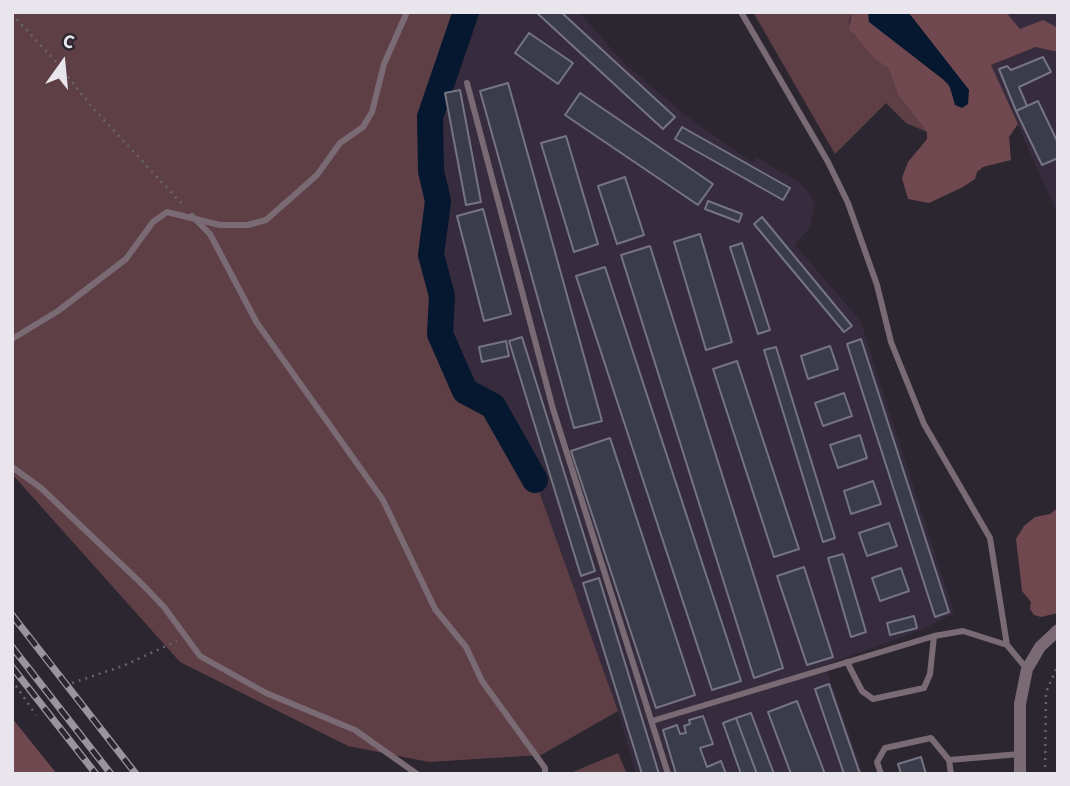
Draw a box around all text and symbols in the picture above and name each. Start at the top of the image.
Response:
north arrow [28,28,98,98]
text: С [60,28,77,57]

